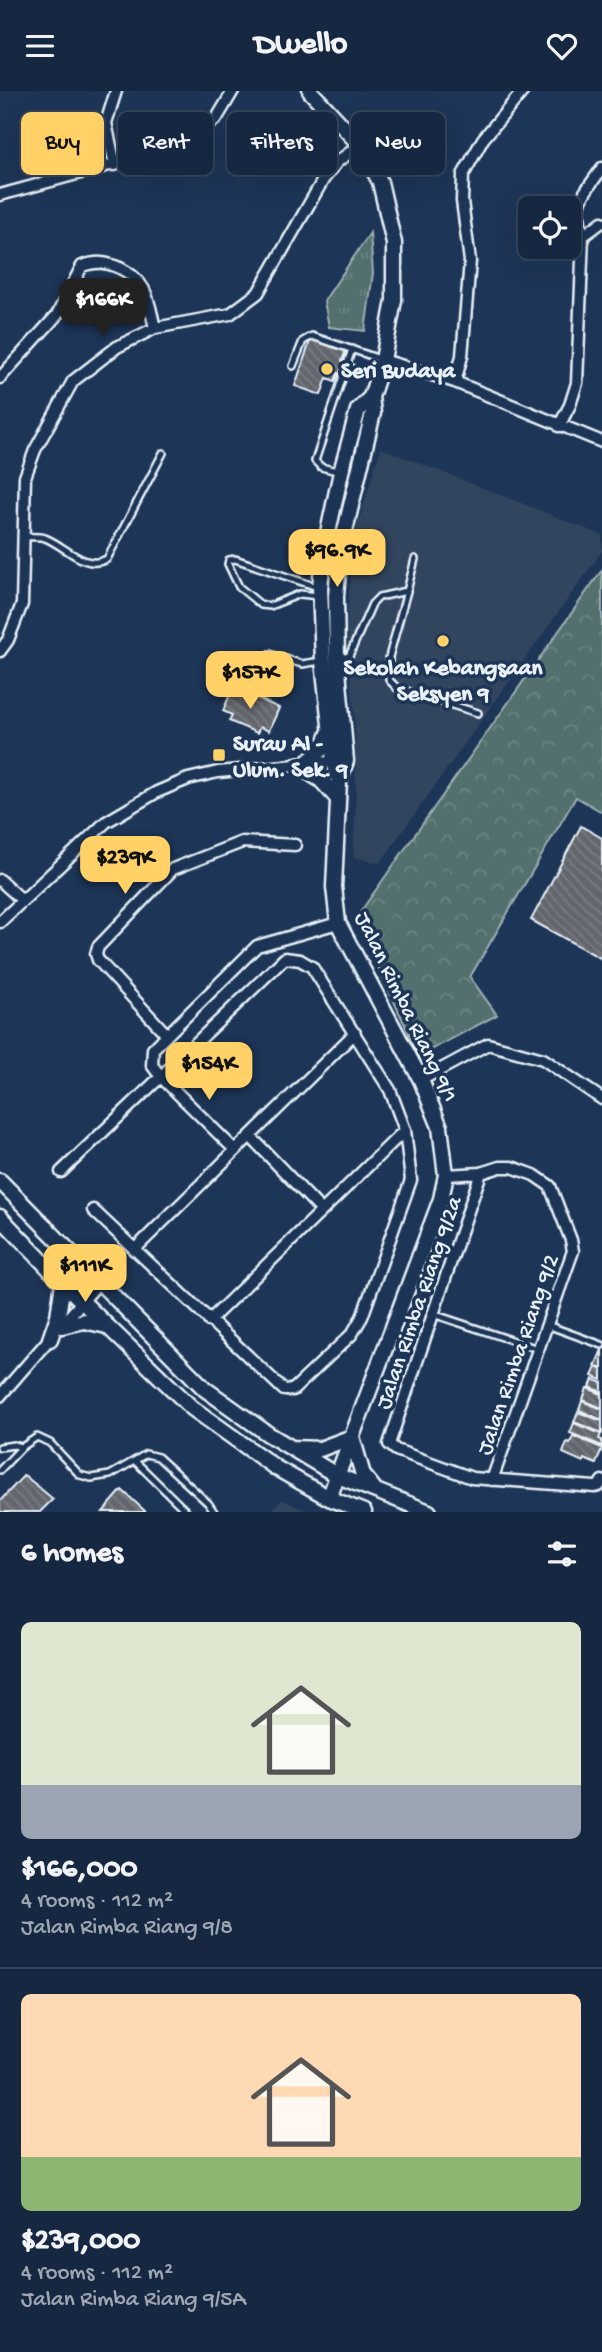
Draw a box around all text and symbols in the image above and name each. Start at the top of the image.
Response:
icon: menu [21,27,59,65]
text: Dwello [255,27,347,65]
icon: heart [543,27,581,65]
chip: Buy [21,112,104,175]
chip: Rent [118,112,213,175]
chip: Filters [227,112,337,175]
chip: New [351,112,445,175]
map controls [518,196,581,259]
button: locate [518,196,581,259]
pin: $166K [54,279,152,338]
text: $166K [75,287,131,314]
place label: Seri Budaya [341,359,456,386]
marker: Seri Budaya [319,361,335,377]
pin: $96.9K [280,529,394,589]
text: $96.9K [305,538,369,565]
marker: Sekolah Kebangsaan Seksyen 9 [435,633,451,649]
pin: $157K [201,651,299,711]
place label: Sekolah Kebangsaan Seksyen 9 [344,656,543,709]
text: $157K [222,660,278,687]
place label: Surau Al - Ulum. Sek. 9 [233,732,349,785]
marker: Surau Al - Ulum. Sek. 9 [211,747,227,763]
pin: $239K [76,837,174,896]
text: $239K [96,845,154,872]
street label: Jalan Rimba Riang 9/1 [347,908,463,1107]
pin: $154K [160,1042,258,1102]
text: $154K [181,1051,237,1078]
street label: Jalan Rimba Riang 9/2a [371,1192,470,1413]
pin: $111K [36,1245,134,1304]
street label: Jalan Rimba Riang 9/2 [472,1251,566,1459]
text: $111K [60,1253,110,1280]
icon: filters [543,1535,581,1573]
text: 6 homes [21,1537,123,1572]
icon: home [238,1667,364,1793]
text: $166,000 [21,1853,138,1888]
text: 4 rooms · 112 m² [21,1888,173,1915]
text: Jalan Rimba Riang 9/8 [21,1915,233,1942]
icon: home [238,2039,364,2165]
text: $239,000 [21,2225,140,2260]
text: 4 rooms · 112 m² [21,2260,173,2287]
text: Jalan Rimba Riang 9/5A [21,2287,246,2314]

